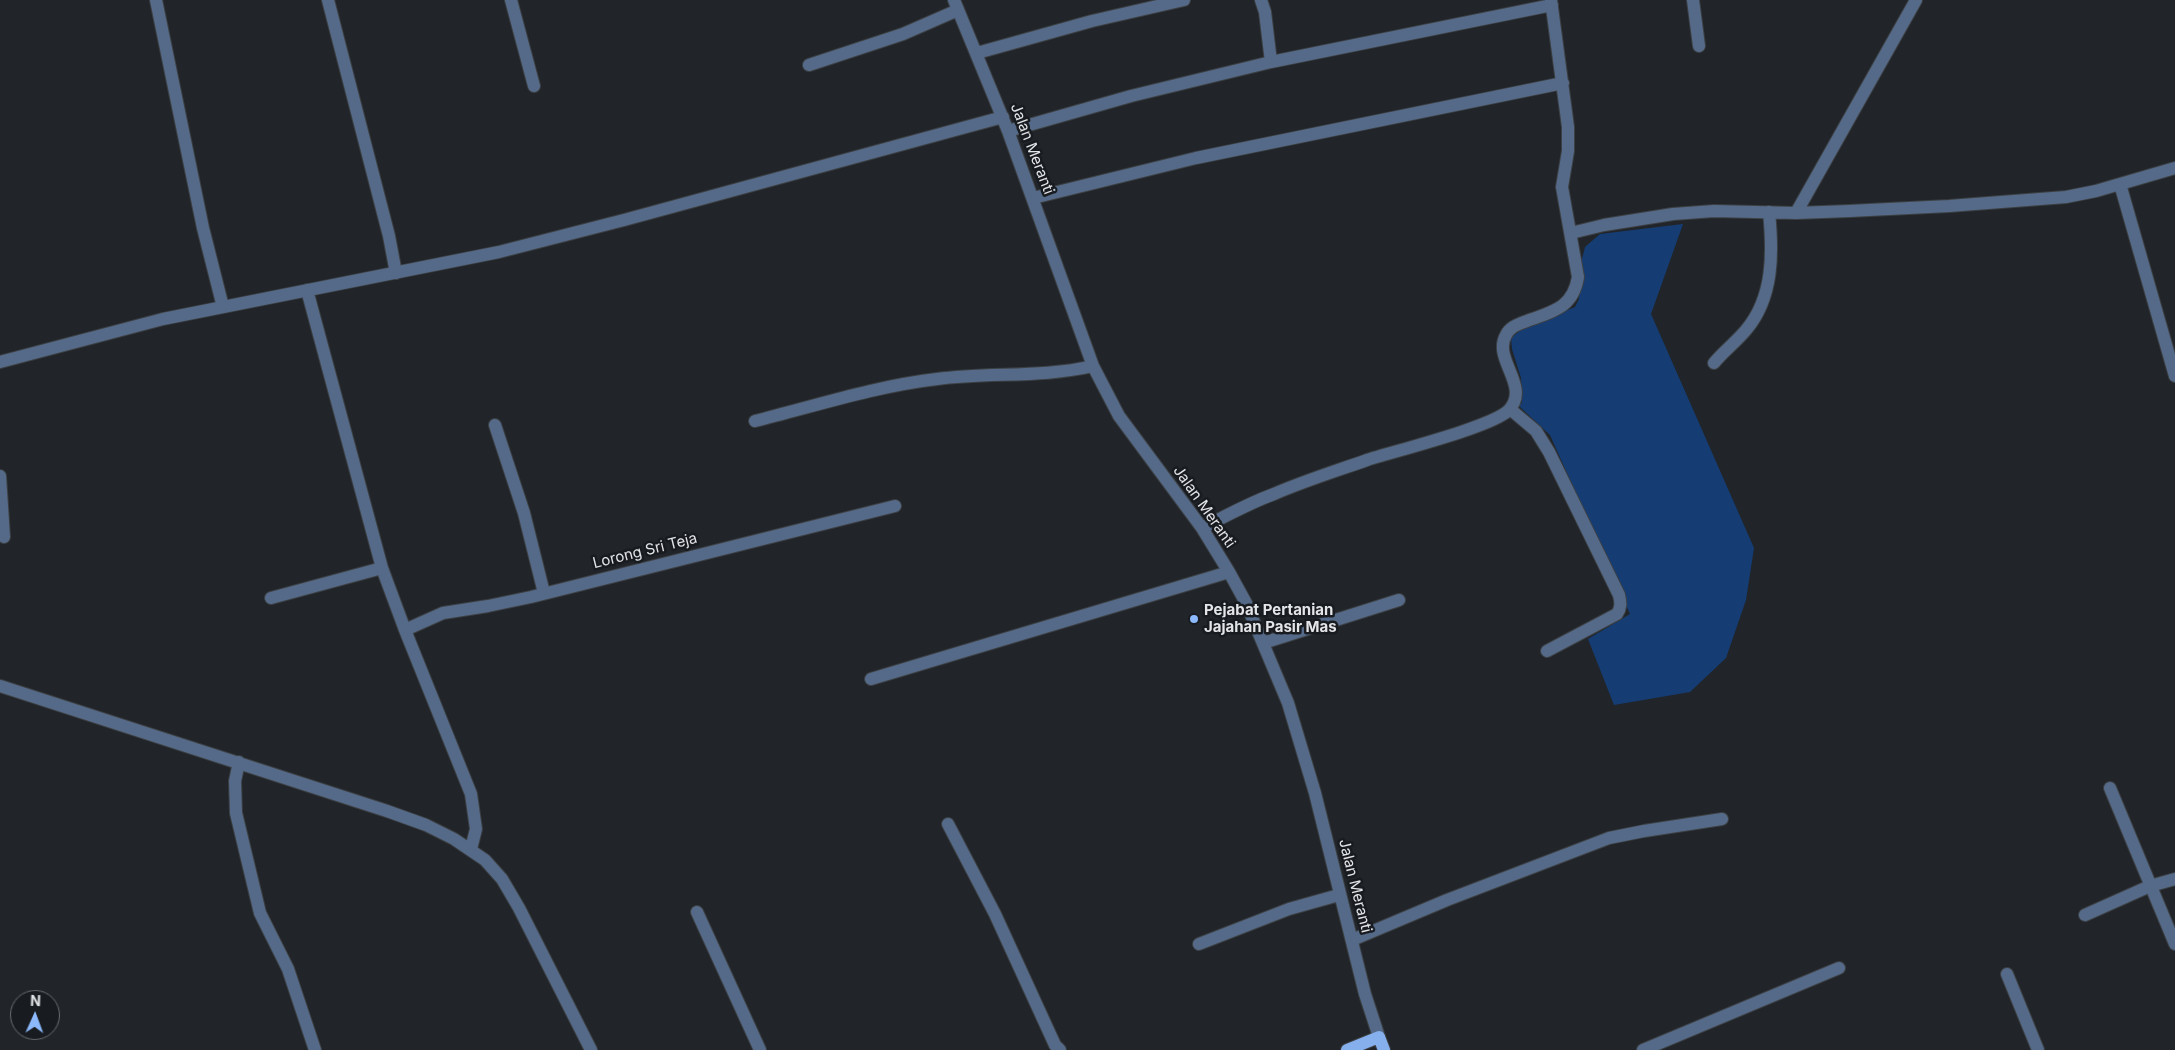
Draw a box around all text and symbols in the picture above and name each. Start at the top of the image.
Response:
street label: Jalan Meranti [1006,101,1058,197]
street label: Jalan Meranti [1169,463,1239,551]
street label: Lorong Sri Teja [591,529,699,573]
place label: Pejabat Pertanian Jajahan Pasir Mas [1204,601,1337,636]
marker: Pejabat Pertanian Jajahan Pasir Mas [1188,613,1200,625]
street label: Jalan Meranti [1335,837,1375,935]
north arrow [10,990,60,1040]
text: N [30,992,41,1009]

